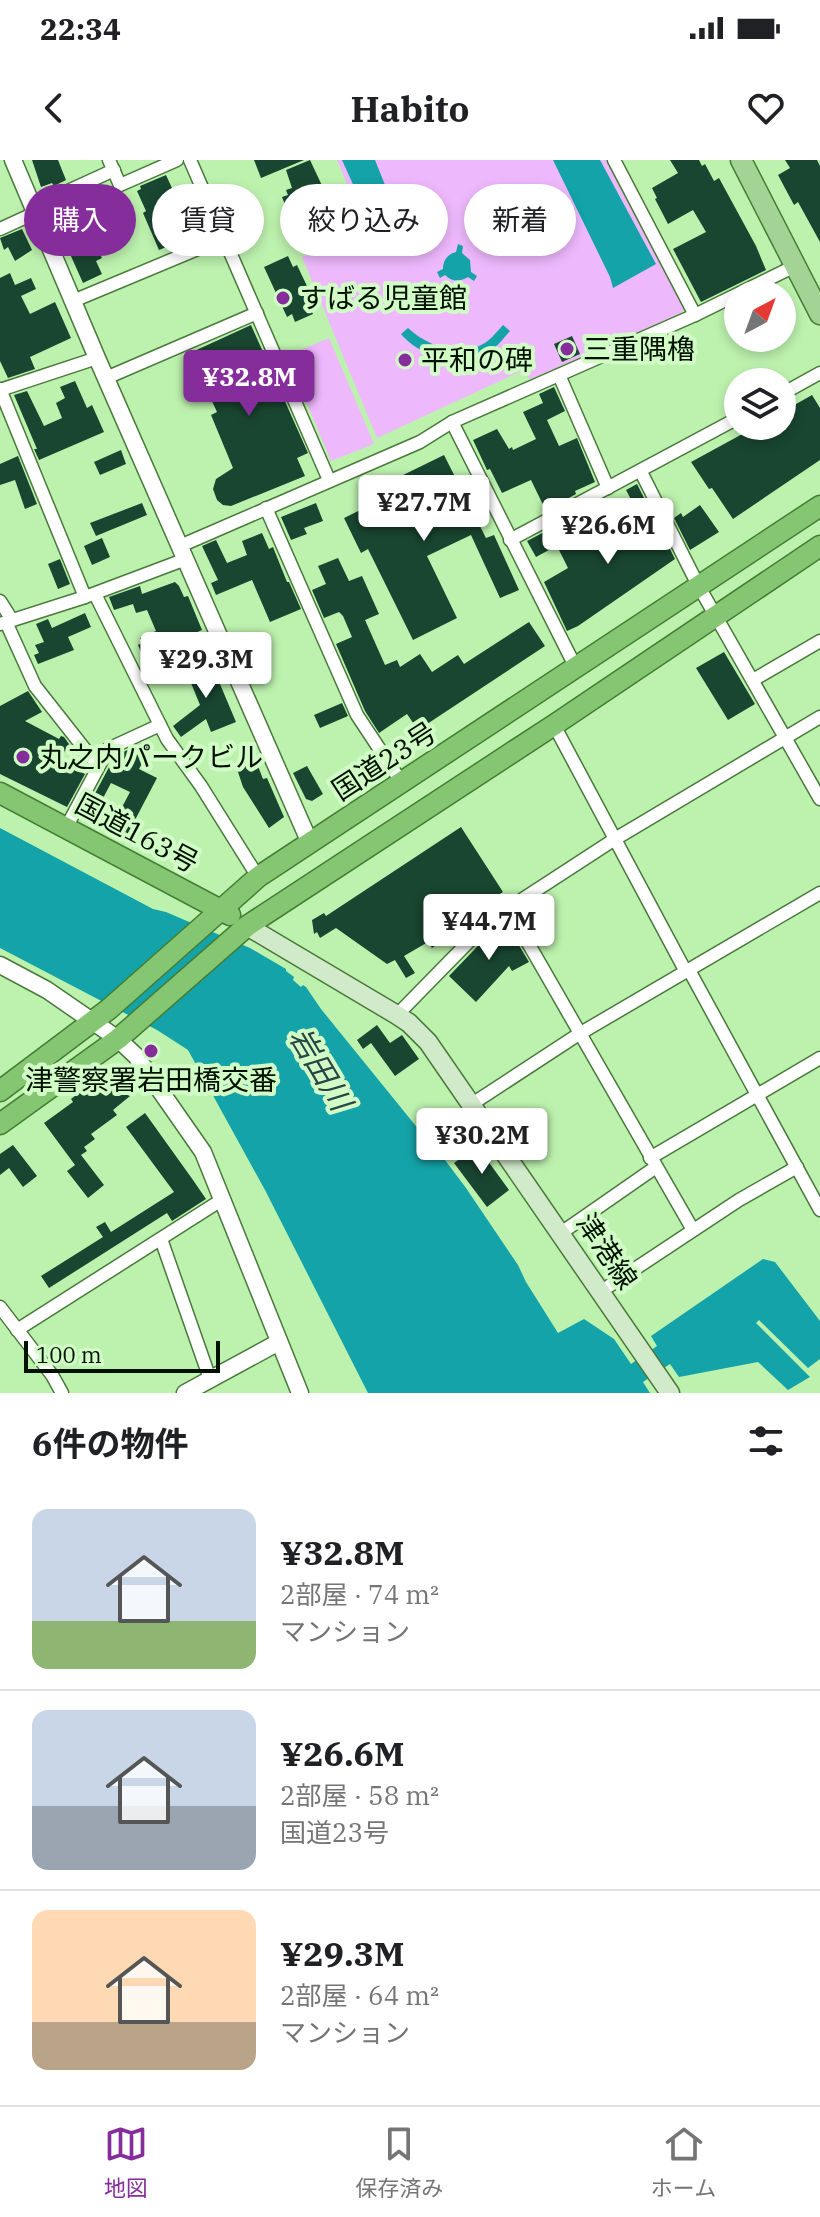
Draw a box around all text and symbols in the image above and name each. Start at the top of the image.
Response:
text: 22:34 [40,9,121,48]
text: Habito [351,85,469,132]
icon: back [32,86,76,130]
icon: heart [744,86,788,130]
chip: 購入 [24,184,136,256]
chip: 賃貸 [152,184,264,256]
chip: 絞り込み [280,184,448,256]
chip: 新着 [464,184,576,256]
place label: すばる児童館 [299,279,467,316]
north arrow [724,280,796,352]
map controls [724,280,796,440]
marker: すばる児童館 [274,289,292,307]
place label: 三重隅櫓 [583,330,695,367]
marker: 三重隅櫓 [558,340,576,358]
place label: 平和の碑 [421,341,533,378]
pin: ¥32.8M [184,350,314,418]
marker: 平和の碑 [396,351,414,369]
text: ¥32.8M [201,359,297,393]
button: layers [724,368,796,440]
pin: ¥27.7M [359,475,489,543]
text: ¥27.7M [376,484,472,518]
pin: ¥26.6M [543,498,673,566]
text: ¥26.6M [560,507,656,541]
pin: ¥29.3M [141,632,271,700]
text: ¥29.3M [158,641,254,675]
street label: 国道23号 [324,713,443,808]
place label: 丸之内パークビル [39,738,263,775]
marker: 丸之内パークビル [14,748,32,766]
street label: 国道163号 [69,785,205,880]
pin: ¥44.7M [424,894,554,962]
text: ¥44.7M [441,903,537,937]
water label: 岩田川 [281,1020,363,1119]
marker: 津警察署岩田橋交番 [142,1042,160,1060]
place label: 津警察署岩田橋交番 [25,1061,277,1098]
pin: ¥30.2M [417,1108,547,1176]
text: ¥30.2M [434,1117,530,1151]
street label: 津港線 [569,1206,646,1296]
scale bar [24,1337,220,1373]
text: 100 m [36,1340,102,1369]
icon: filters [744,1419,788,1463]
text: 6件の物件 [32,1421,188,1465]
text: ¥32.8M [280,1530,404,1574]
icon: home [96,1541,192,1637]
text: 2部屋 · 74 m² [280,1577,439,1611]
text: マンション [280,1614,410,1648]
text: ¥26.6M [280,1731,404,1775]
icon: home [96,1742,192,1838]
text: 2部屋 · 58 m² [280,1778,439,1812]
text: 国道23号 [280,1815,389,1849]
text: ¥29.3M [280,1931,404,1975]
icon: home [96,1942,192,2038]
text: 2部屋 · 64 m² [280,1978,439,2012]
text: マンション [280,2015,410,2049]
tab: 地図 [104,2122,148,2202]
tab: 保存済み [355,2122,443,2202]
tab: ホーム [651,2122,716,2202]

